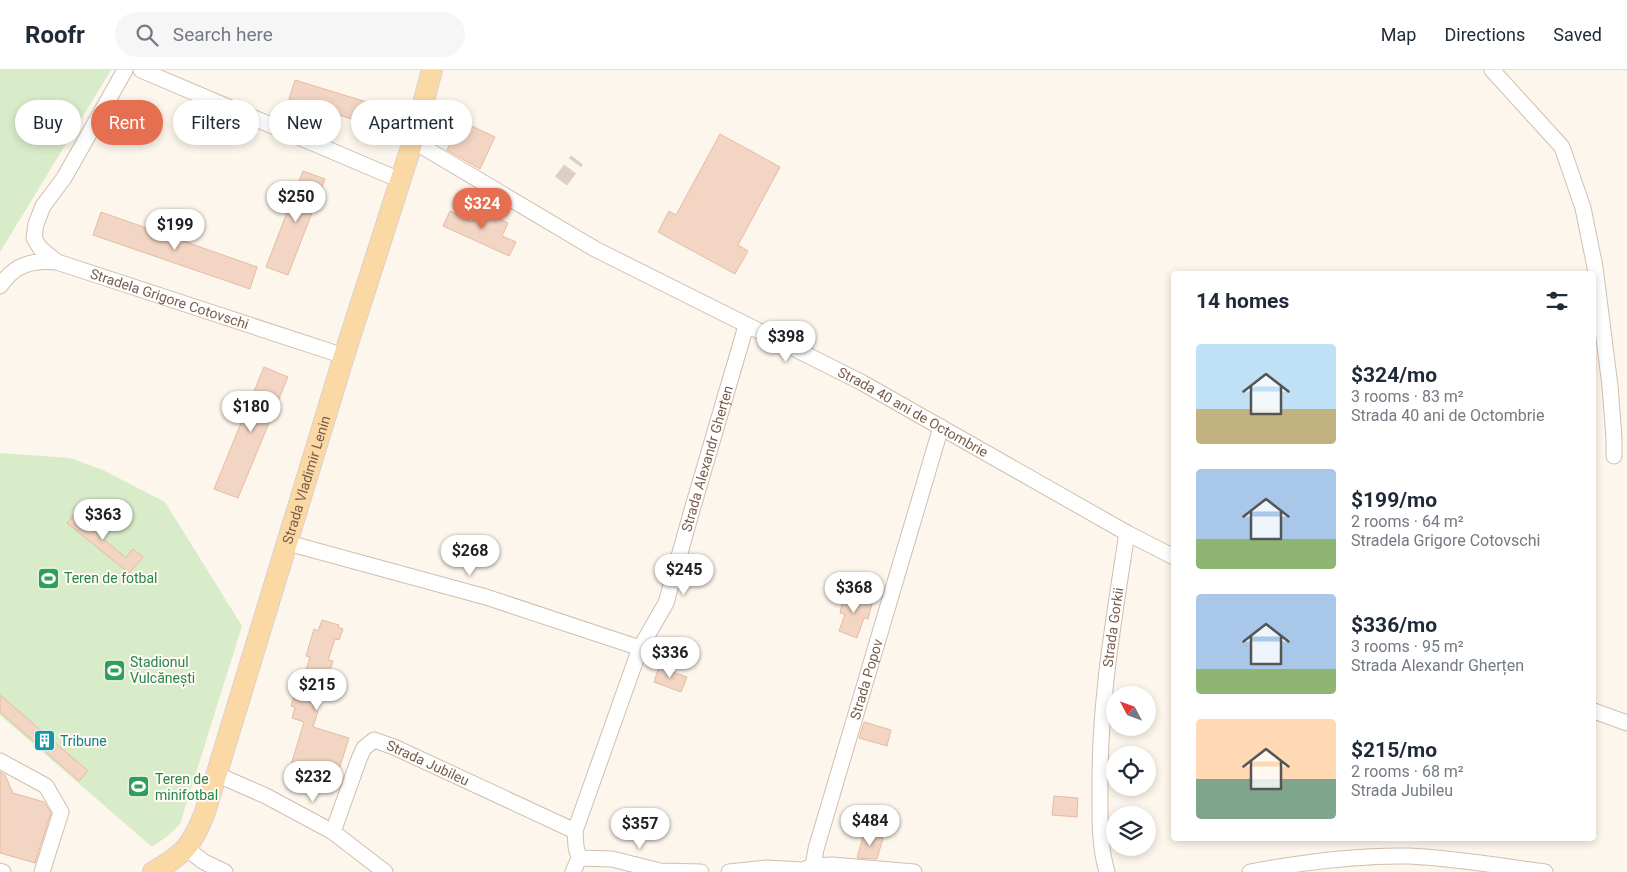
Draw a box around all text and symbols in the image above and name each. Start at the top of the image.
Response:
search box [115,12,465,57]
text: Roofr [25,21,85,49]
icon: search [133,21,161,49]
text: Search here [173,23,273,46]
text: Map [1381,24,1416,45]
text: Directions [1444,24,1525,45]
text: Saved [1553,24,1602,45]
chip: Buy [15,100,81,145]
chip: Rent [91,100,163,145]
chip: Filters [173,100,259,145]
chip: New [269,100,341,145]
chip: Apartment [351,100,472,145]
pin: $250 [266,180,326,223]
text: $250 [278,187,314,206]
pin: $324 [452,188,512,230]
text: $324 [464,194,500,213]
pin: $199 [145,208,205,251]
text: $199 [157,215,193,234]
street label: Stradela Grigore Cotovschi [88,265,251,332]
icon: filters [1543,287,1571,315]
text: 14 homes [1196,289,1289,313]
pin: $398 [756,320,816,363]
text: $398 [768,327,804,346]
text: $324/mo [1351,363,1437,387]
street label: Strada 40 ani de Octombrie [835,364,991,460]
icon: home [1236,364,1296,424]
street label: Strada Alexandr Gherțen [678,384,736,534]
text: 3 rooms · 83 m² [1351,387,1464,406]
pin: $180 [221,390,281,433]
text: $180 [233,397,269,416]
text: Strada 40 ani de Octombrie [1351,406,1544,425]
street label: Strada Vladimir Lenin [279,414,333,546]
text: $199/mo [1351,488,1437,512]
icon: home [1236,489,1296,549]
pin: $363 [73,498,133,541]
text: $363 [85,505,121,524]
text: 2 rooms · 64 m² [1351,512,1464,531]
text: Stradela Grigore Cotovschi [1351,531,1540,550]
pin: $268 [440,534,500,577]
text: $268 [452,541,488,560]
pin: $245 [654,554,714,596]
text: $245 [666,560,702,579]
sports icon: Teren de fotbal [36,566,60,590]
place label: Teren de fotbal [64,570,157,586]
pin: $368 [824,572,884,614]
text: $368 [836,578,872,597]
street label: Strada Gorkii [1100,586,1126,668]
text: $336/mo [1351,613,1437,637]
icon: home [1236,614,1296,674]
pin: $336 [640,636,700,679]
street label: Strada Popov [847,637,886,722]
text: 3 rooms · 95 m² [1351,637,1464,656]
text: $336 [652,643,688,662]
place label: Stadionul Vulcănești [130,654,195,687]
text: Strada Alexandr Gherțen [1351,656,1524,675]
sports icon: Stadionul Vulcănești [102,658,126,682]
pin: $215 [287,668,347,711]
text: $215 [299,675,335,694]
north arrow [1106,686,1156,736]
map controls [1106,686,1156,856]
building icon: Tribune [32,729,56,753]
place label: Tribune [60,733,107,749]
street label: Strada Jubileu [385,737,472,789]
text: $215/mo [1351,738,1437,762]
icon: home [1236,739,1296,799]
button: locate [1106,746,1156,796]
pin: $232 [283,760,343,803]
text: 2 rooms · 68 m² [1351,762,1464,781]
text: $232 [295,767,331,786]
place label: Teren de minifotbal [155,771,218,803]
sports icon: Teren de minifotbal [127,775,151,799]
text: Strada Jubileu [1351,781,1453,800]
pin: $484 [840,804,900,847]
button: layers [1106,806,1156,856]
pin: $357 [610,808,670,850]
text: $484 [852,811,888,830]
text: $357 [622,814,658,833]

